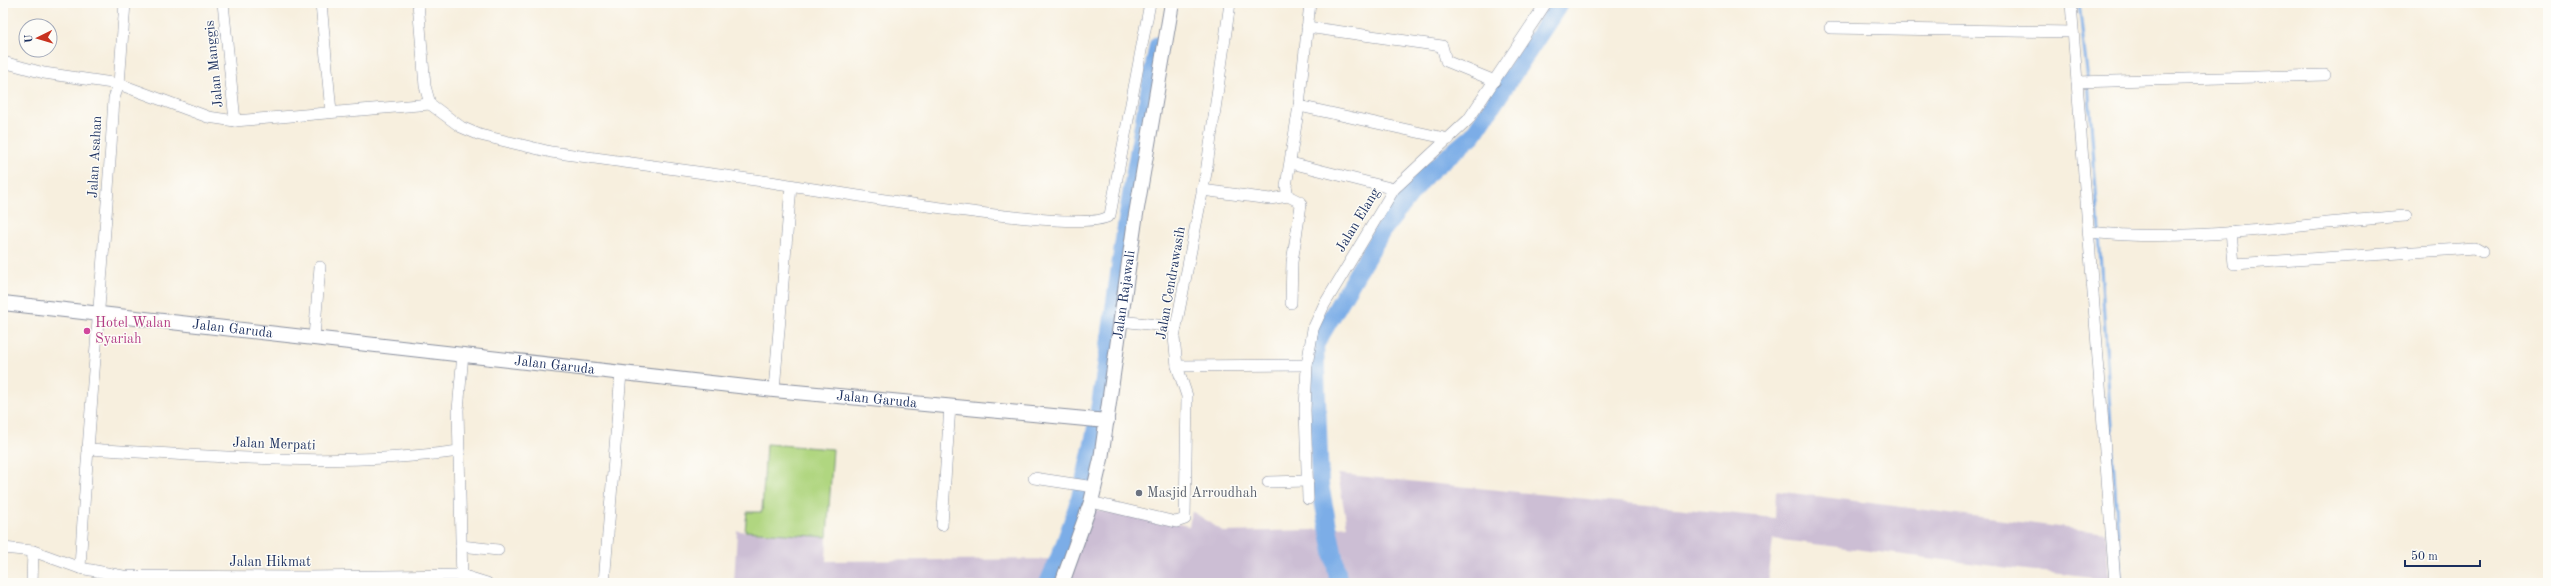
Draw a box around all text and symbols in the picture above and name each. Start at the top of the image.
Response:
north arrow [18,18,58,58]
street label: Jalan Manggis [202,20,226,108]
text: U [24,34,35,44]
street label: Jalan Asahan [86,115,104,199]
street label: Jalan Elang [1333,185,1383,255]
street label: Jalan Cendrawasih [1154,225,1188,341]
street label: Jalan Rajawali [1111,249,1138,340]
place label: Hotel Walan Syariah [95,316,171,346]
street label: Jalan Garuda [191,317,274,340]
marker: Hotel Walan Syariah [82,326,92,336]
street label: Jalan Garuda [513,354,596,377]
street label: Jalan Garuda [836,389,918,410]
street label: Jalan Merpati [232,436,316,452]
place label: Masjid Arroudhah [1147,486,1258,500]
marker: Masjid Arroudhah [1134,488,1144,498]
scale bar [2405,542,2480,568]
text: 50 m [2411,550,2438,563]
street label: Jalan Hikmat [229,555,311,569]

